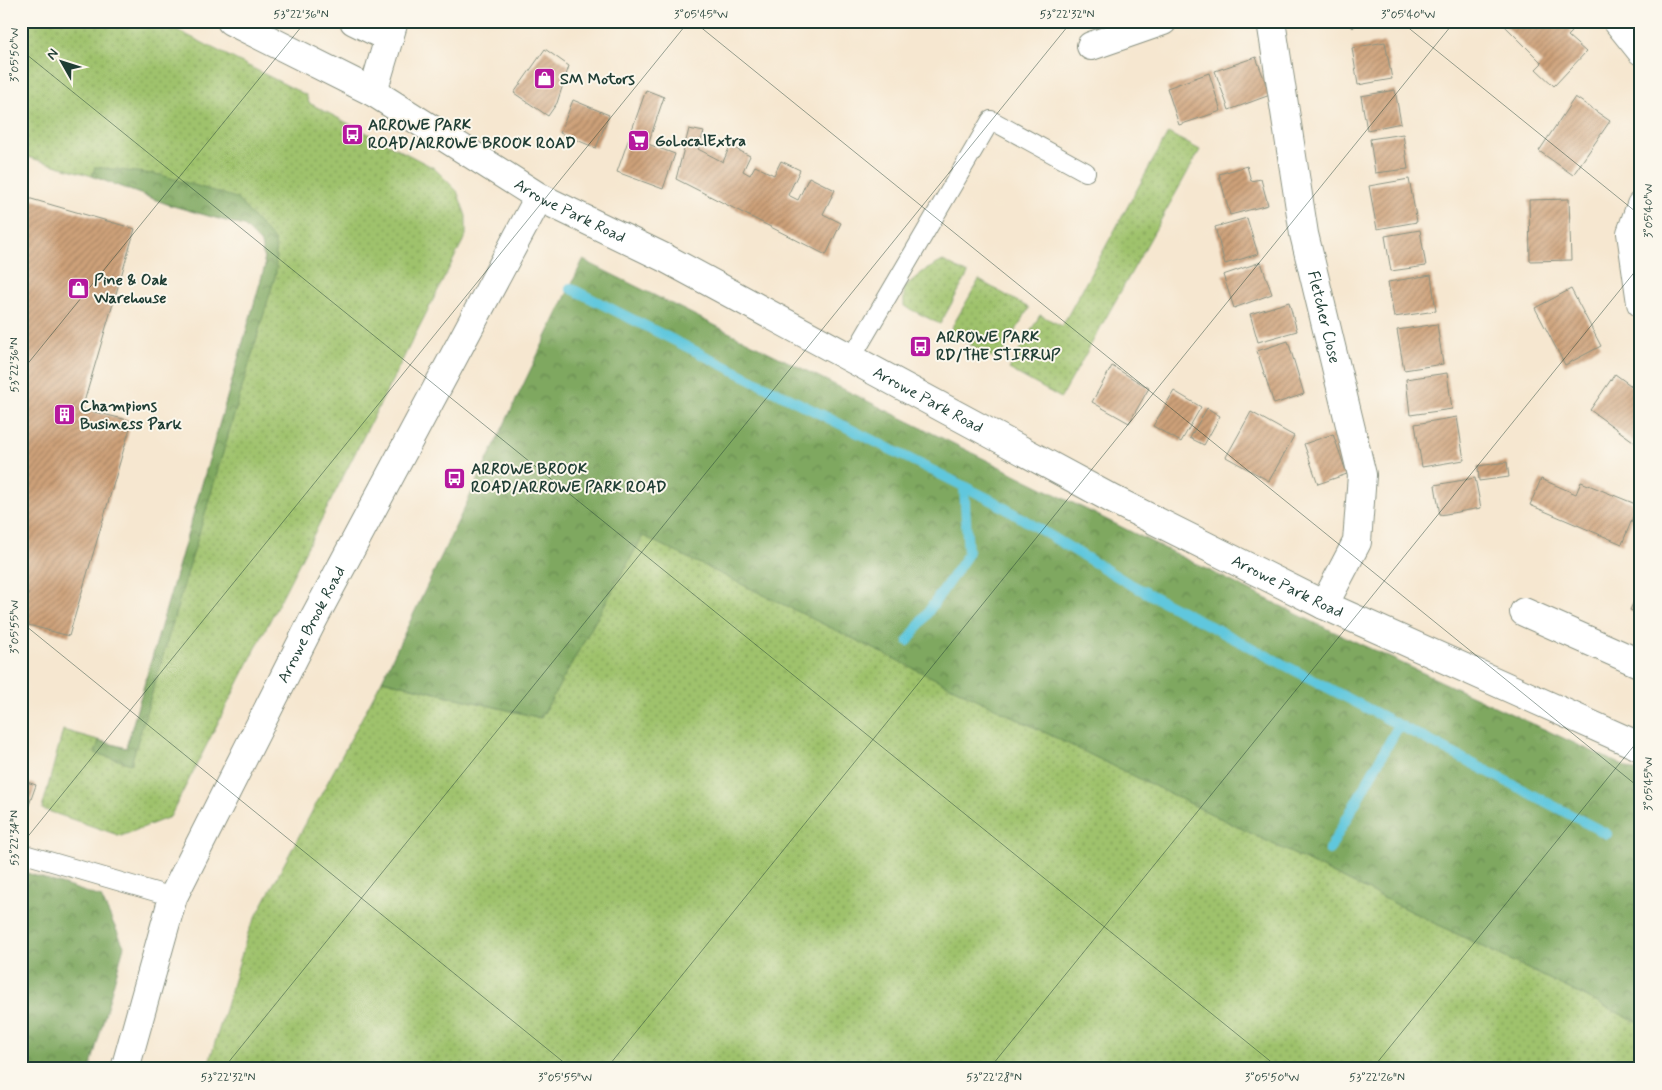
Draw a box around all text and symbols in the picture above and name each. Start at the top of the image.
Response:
text: 53°22'36"N [273,7,329,23]
text: 3°05'45"W [674,7,728,23]
text: 53°22'32"N [1039,7,1095,23]
text: 3°05'40"W [1381,7,1435,23]
text: 3°05'50"W [7,28,23,82]
north arrow [38,38,88,88]
text: N [43,45,63,64]
shop icon: SM Motors [532,67,556,91]
place label: SM Motors [560,69,636,90]
place label: ARROWE PARK ROAD/ARROWE BROOK ROAD [368,115,576,154]
bus stop icon: ARROWE PARK ROAD/ARROWE BROOK ROAD [340,122,364,146]
supermarket icon: GoLocalExtra [627,129,651,153]
place label: GoLocalExtra [655,131,746,152]
street label: Arrowe Park Road [510,174,629,248]
text: 3°05'40"W [1641,184,1657,238]
street label: Fletcher Close [1303,269,1345,366]
place label: Pine & Oak Warehouse [93,270,167,309]
shop icon: Pine & Oak Warehouse [66,277,90,301]
place label: ARROWE PARK RD/THE STIRRUP [936,327,1061,366]
bus stop icon: ARROWE PARK RD/THE STIRRUP [908,334,932,358]
text: 53°22'36"N [7,337,23,393]
street label: Arrowe Park Road [869,362,987,438]
place label: Champions Business Park [80,396,183,435]
building icon: Champions Business Park [52,403,76,427]
place label: ARROWE BROOK ROAD/ARROWE PARK ROAD [471,459,667,498]
bus stop icon: ARROWE BROOK ROAD/ARROWE PARK ROAD [443,466,467,490]
street label: Arrowe Park Road [1228,550,1347,623]
street label: Arrowe Brook Road [272,563,350,687]
text: 3°05'55"W [7,600,23,654]
text: 3°05'45"W [1641,757,1657,811]
text: 53°22'34"N [7,810,23,866]
text: 53°22'32"N [200,1070,256,1086]
text: 3°05'55"W [538,1070,592,1086]
text: 53°22'28"N [966,1070,1022,1086]
text: 3°05'50"W [1245,1070,1299,1086]
text: 53°22'26"N [1349,1070,1405,1086]

